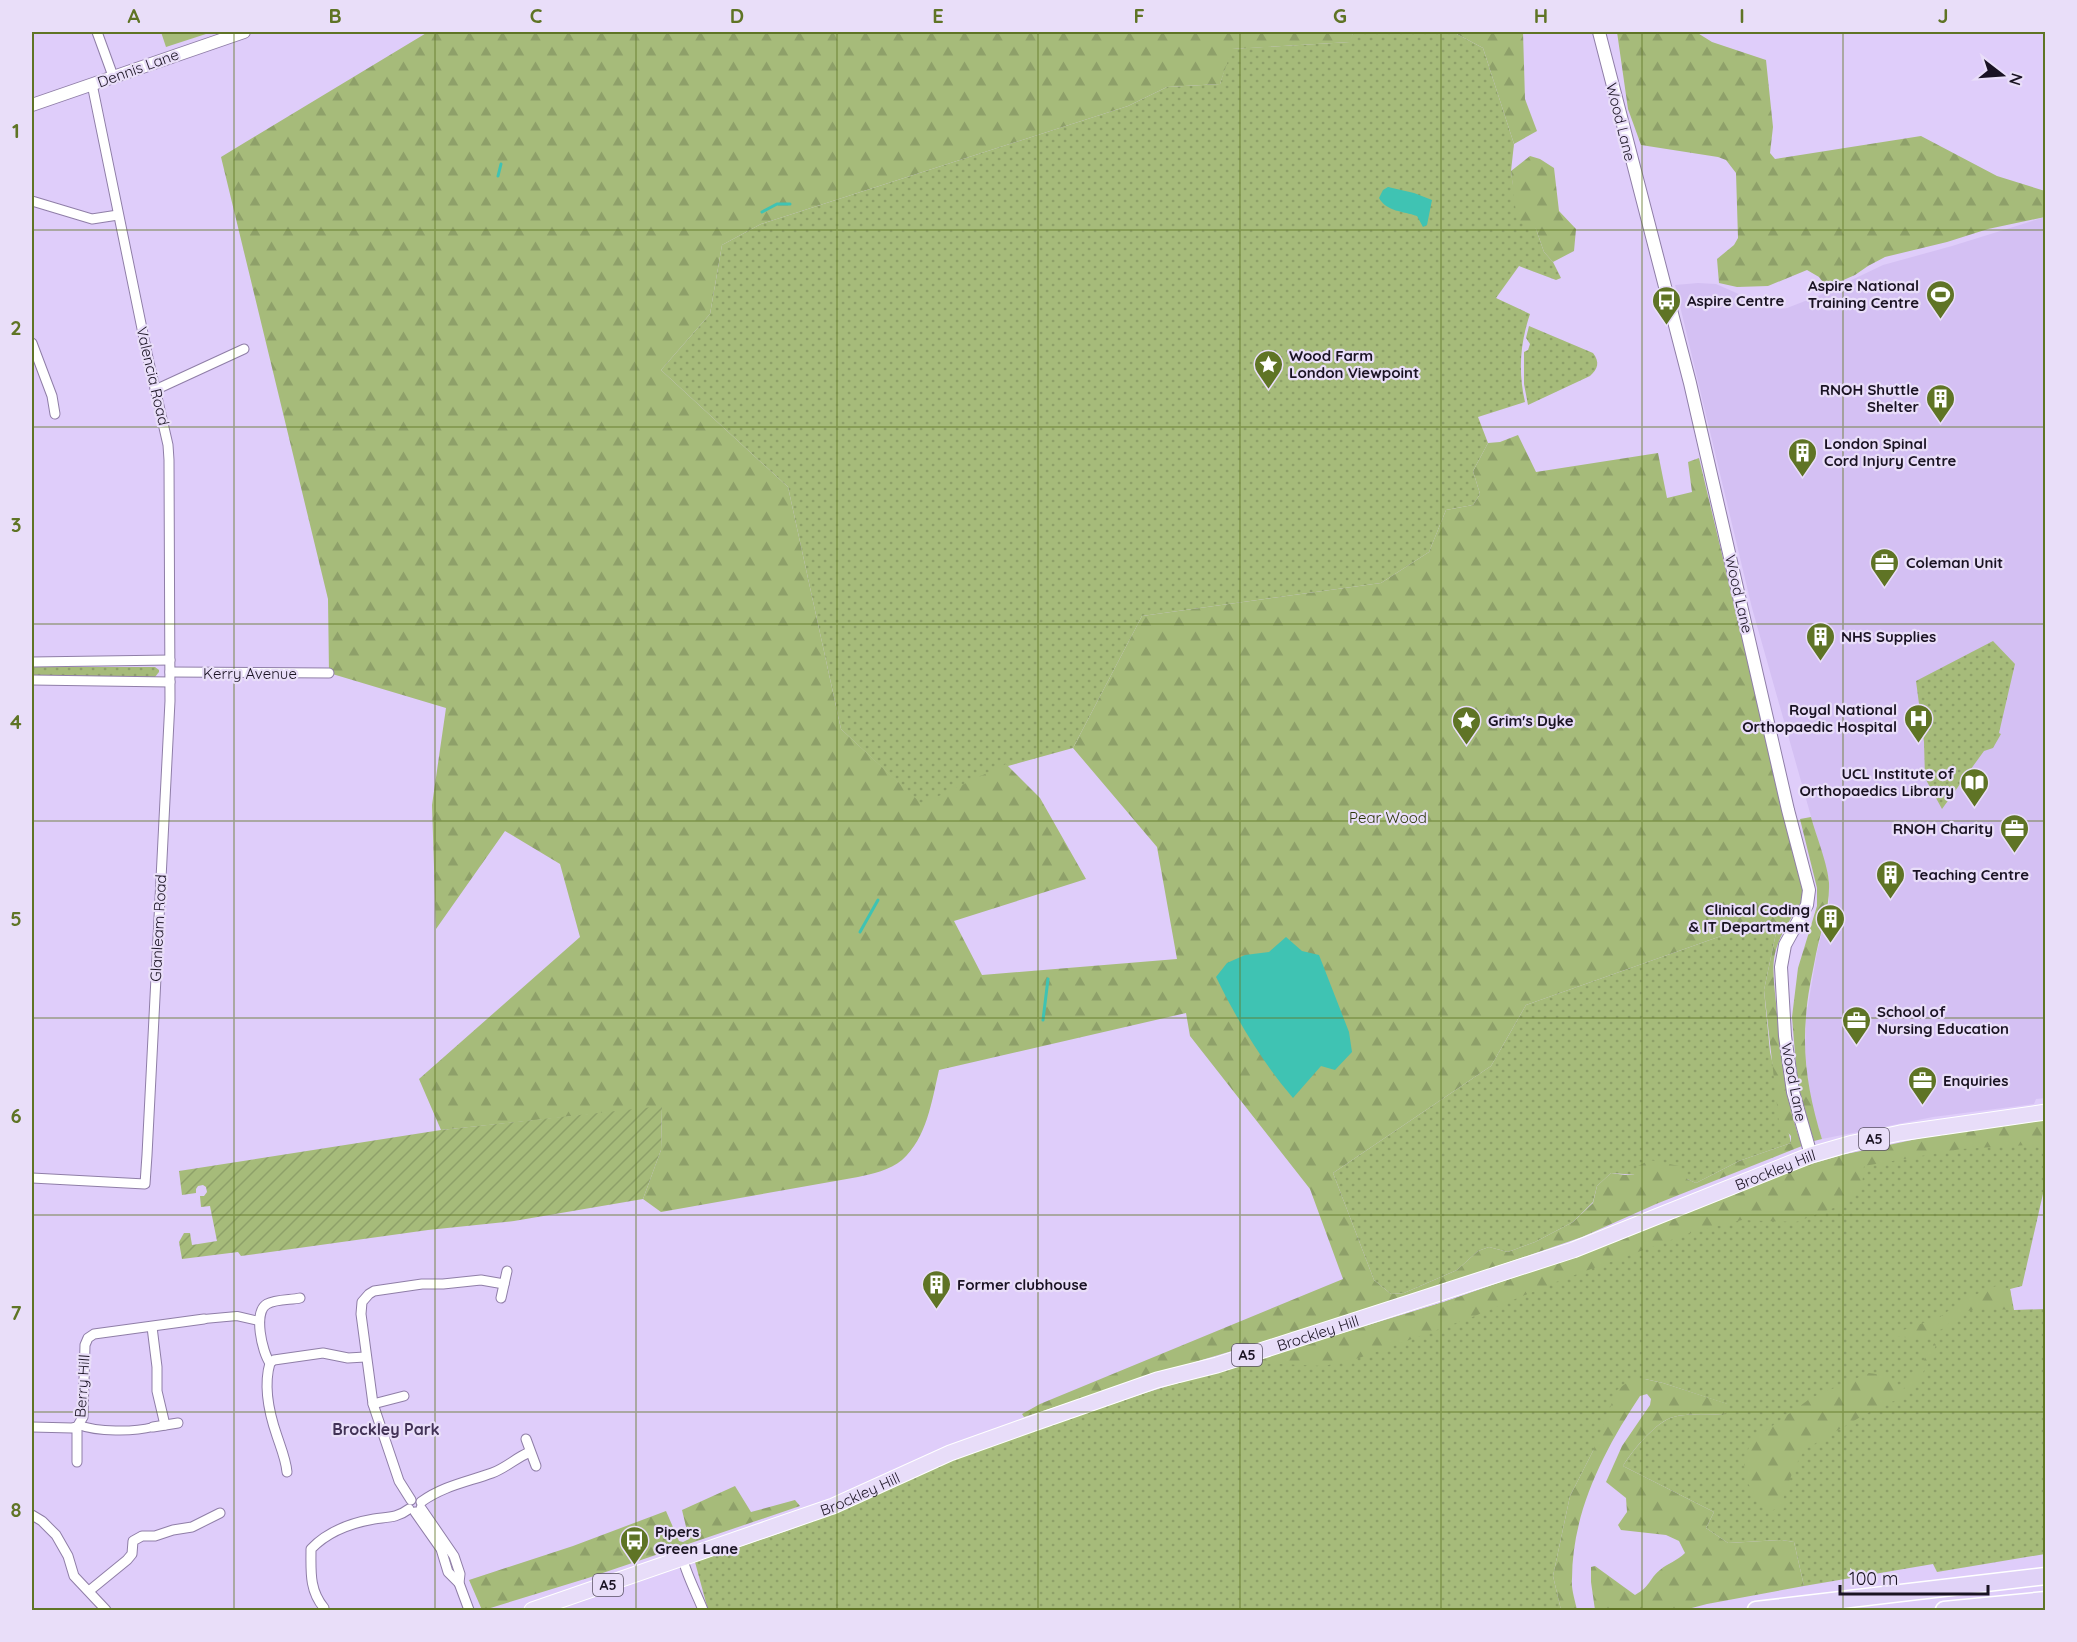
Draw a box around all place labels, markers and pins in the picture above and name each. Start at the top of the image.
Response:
place label: Aspire National Training Centre [1808,276,1919,312]
sports icon: Aspire National Training Centre [1924,278,1956,320]
bus stop icon: Aspire Centre [1650,284,1682,326]
place label: Aspire Centre [1687,291,1785,310]
place label: Wood Farm London Viewpoint [1289,346,1419,382]
place icon: Wood Farm London Viewpoint [1252,348,1284,390]
place label: RNOH Shuttle Shelter [1820,380,1919,416]
building icon: RNOH Shuttle Shelter [1924,382,1956,424]
place label: London Spinal Cord Injury Centre [1824,434,1957,470]
building icon: London Spinal Cord Injury Centre [1787,436,1819,478]
office icon: Coleman Unit [1869,546,1901,588]
place label: Coleman Unit [1906,553,2003,572]
building icon: NHS Supplies [1804,620,1836,662]
place label: NHS Supplies [1841,627,1936,646]
place label: Royal National Orthopaedic Hospital [1742,700,1897,736]
hospital icon: Royal National Orthopaedic Hospital [1902,702,1934,744]
place icon: Grim's Dyke [1451,704,1483,746]
place label: Grim's Dyke [1488,711,1574,730]
place label: UCL Institute of Orthopaedics Library [1799,764,1954,800]
library icon: UCL Institute of Orthopaedics Library [1959,766,1991,808]
office icon: RNOH Charity [1998,812,2030,854]
place label: RNOH Charity [1893,819,1993,838]
building icon: Teaching Centre [1875,858,1907,900]
place label: Teaching Centre [1912,865,2029,884]
place label: Clinical Coding & IT Department [1689,900,1810,936]
building icon: Clinical Coding & IT Department [1815,902,1847,944]
place label: School of Nursing Education [1877,1002,2009,1038]
office icon: School of Nursing Education [1840,1004,1872,1046]
office icon: Enquiries [1906,1064,1938,1106]
place label: Enquiries [1943,1071,2008,1090]
building icon: Former clubhouse [920,1268,952,1310]
place label: Former clubhouse [957,1275,1088,1294]
place label: Pipers Green Lane [655,1522,738,1558]
bus stop icon: Pipers Green Lane [618,1524,650,1566]

